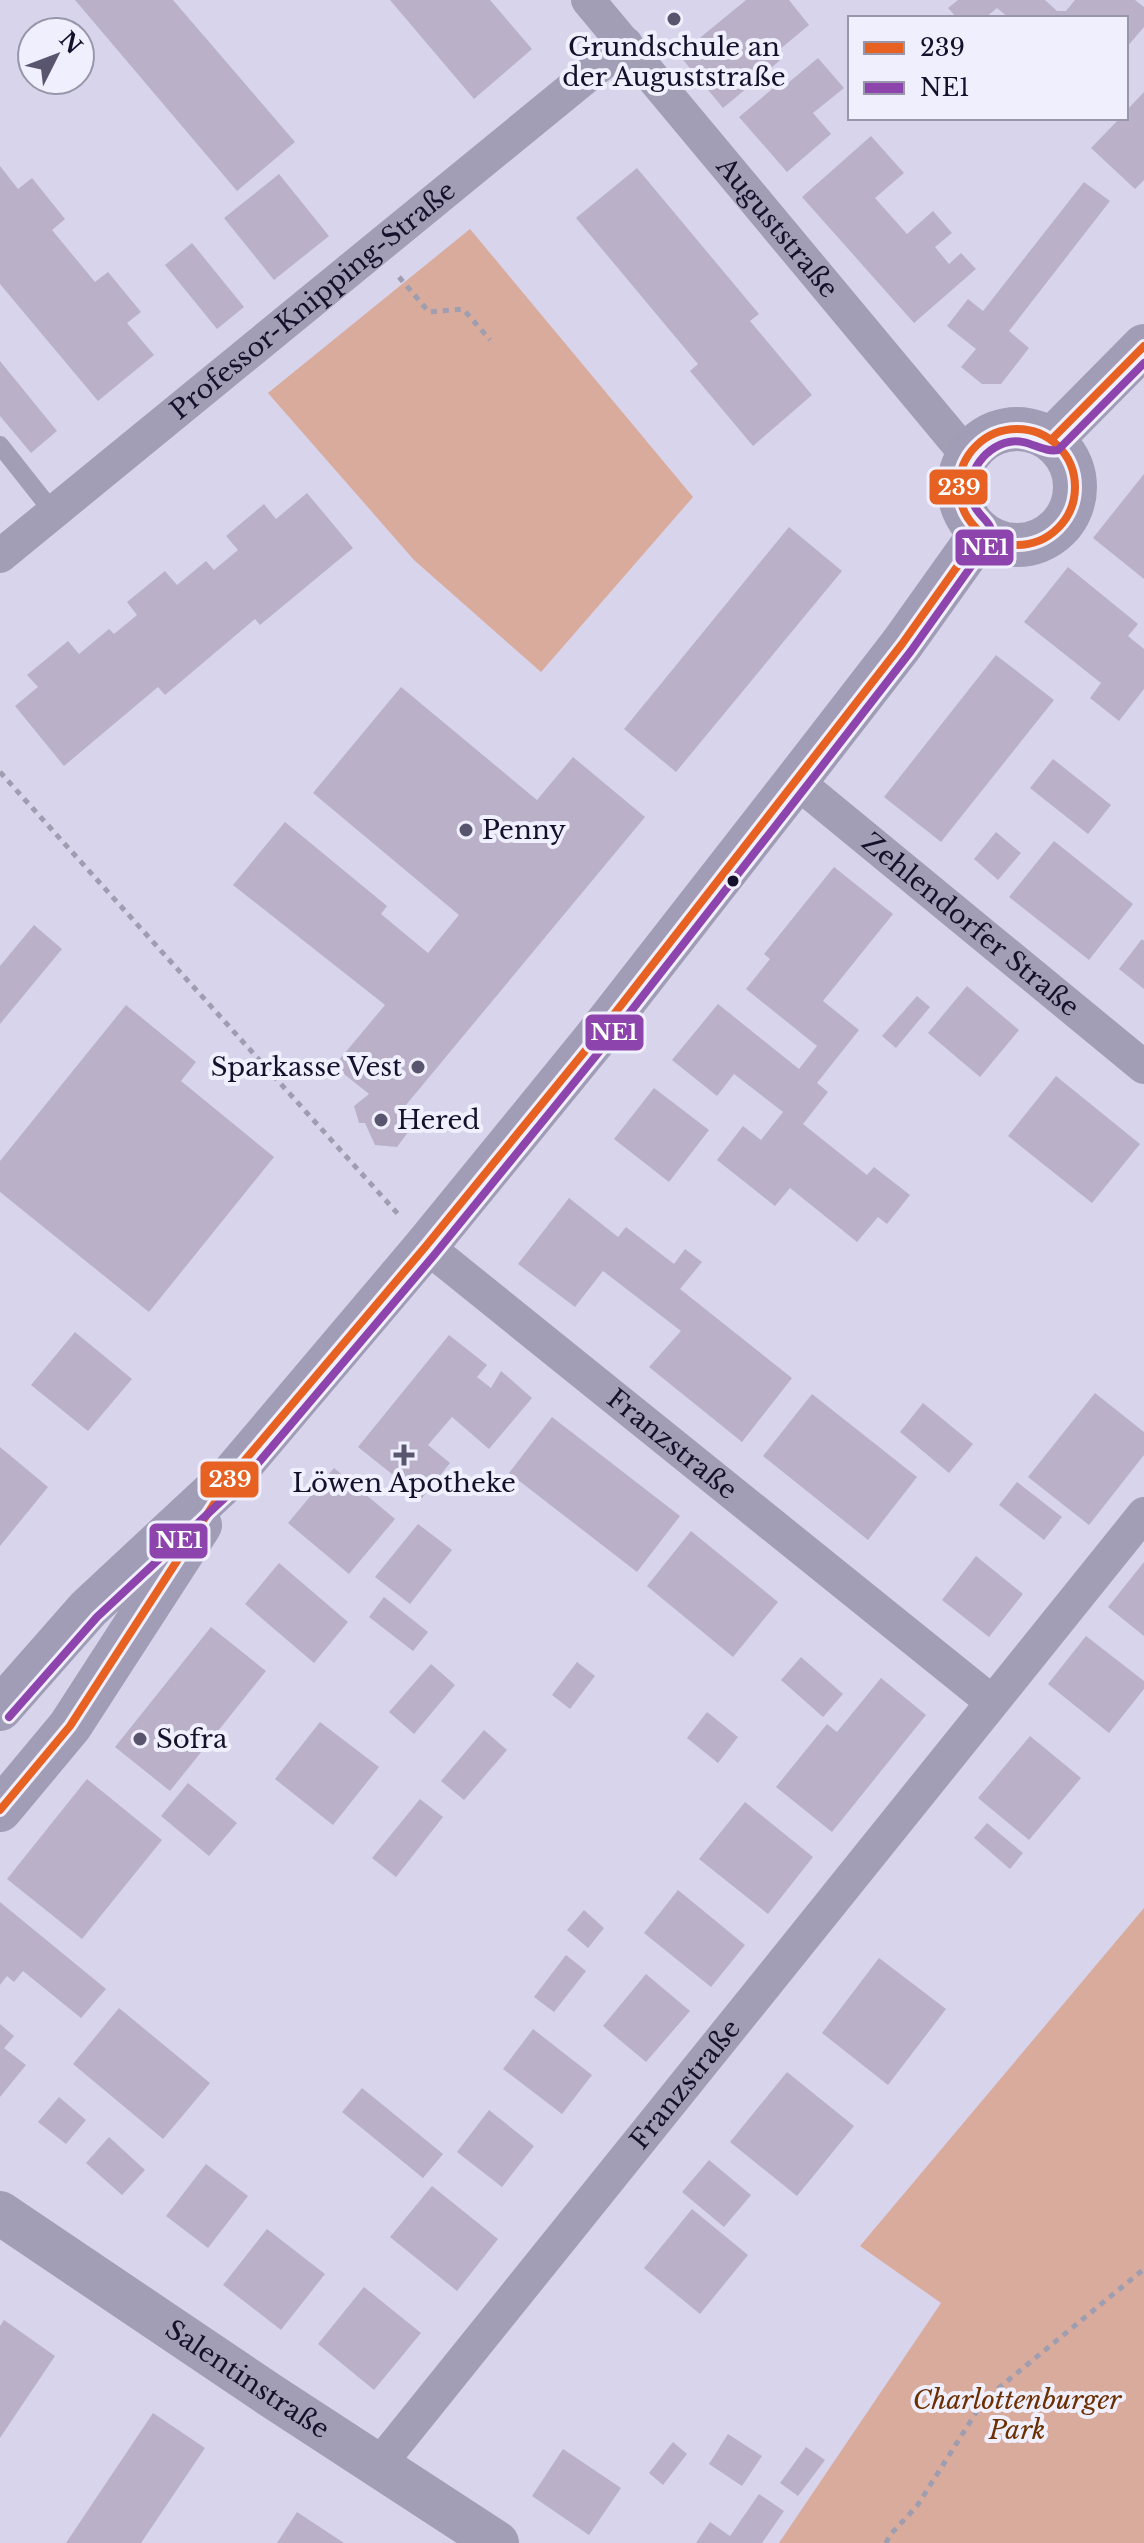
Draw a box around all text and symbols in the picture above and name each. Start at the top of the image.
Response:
marker: Grundschule an der Auguststraße [665,10,683,28]
north arrow [16,16,96,96]
legend [848,16,1128,120]
text: N [54,26,88,60]
place label: Grundschule an der Auguststraße [562,31,786,93]
text: 239 [920,33,965,62]
text: NE1 [920,73,970,102]
street label: Auguststraße [709,150,845,304]
street label: Professor-Knipping-Straße [164,174,462,426]
line badge: 239 [928,468,989,506]
text: 239 [937,474,981,501]
line badge: NE1 [954,528,1015,567]
text: NE1 [961,534,1009,561]
place label: Penny [482,814,566,846]
marker: Penny [457,821,475,839]
street label: Zehlendorfer Straße [856,826,1086,1023]
unlabelled marker [725,873,741,889]
line badge: NE1 [584,1013,645,1052]
text: NE1 [590,1019,638,1046]
place label: Sparkasse Vest [211,1051,402,1083]
marker: Sparkasse Vest [409,1058,427,1076]
place label: Hered [397,1104,480,1136]
marker: Hered [372,1111,390,1129]
street label: Franzstraße [601,1382,743,1506]
marker: Löwen Apotheke [395,1446,413,1464]
line badge: 239 [199,1460,260,1499]
text: 239 [208,1466,252,1493]
place label: Löwen Apotheke [292,1467,516,1499]
line badge: NE1 [148,1522,209,1560]
text: NE1 [155,1527,203,1554]
place label: Sofra [156,1723,228,1755]
marker: Sofra [131,1730,149,1748]
street label: Franzstraße [623,2013,747,2156]
street label: Salentinstraße [159,2313,335,2445]
park label: Charlottenburger Park [913,2384,1122,2446]

